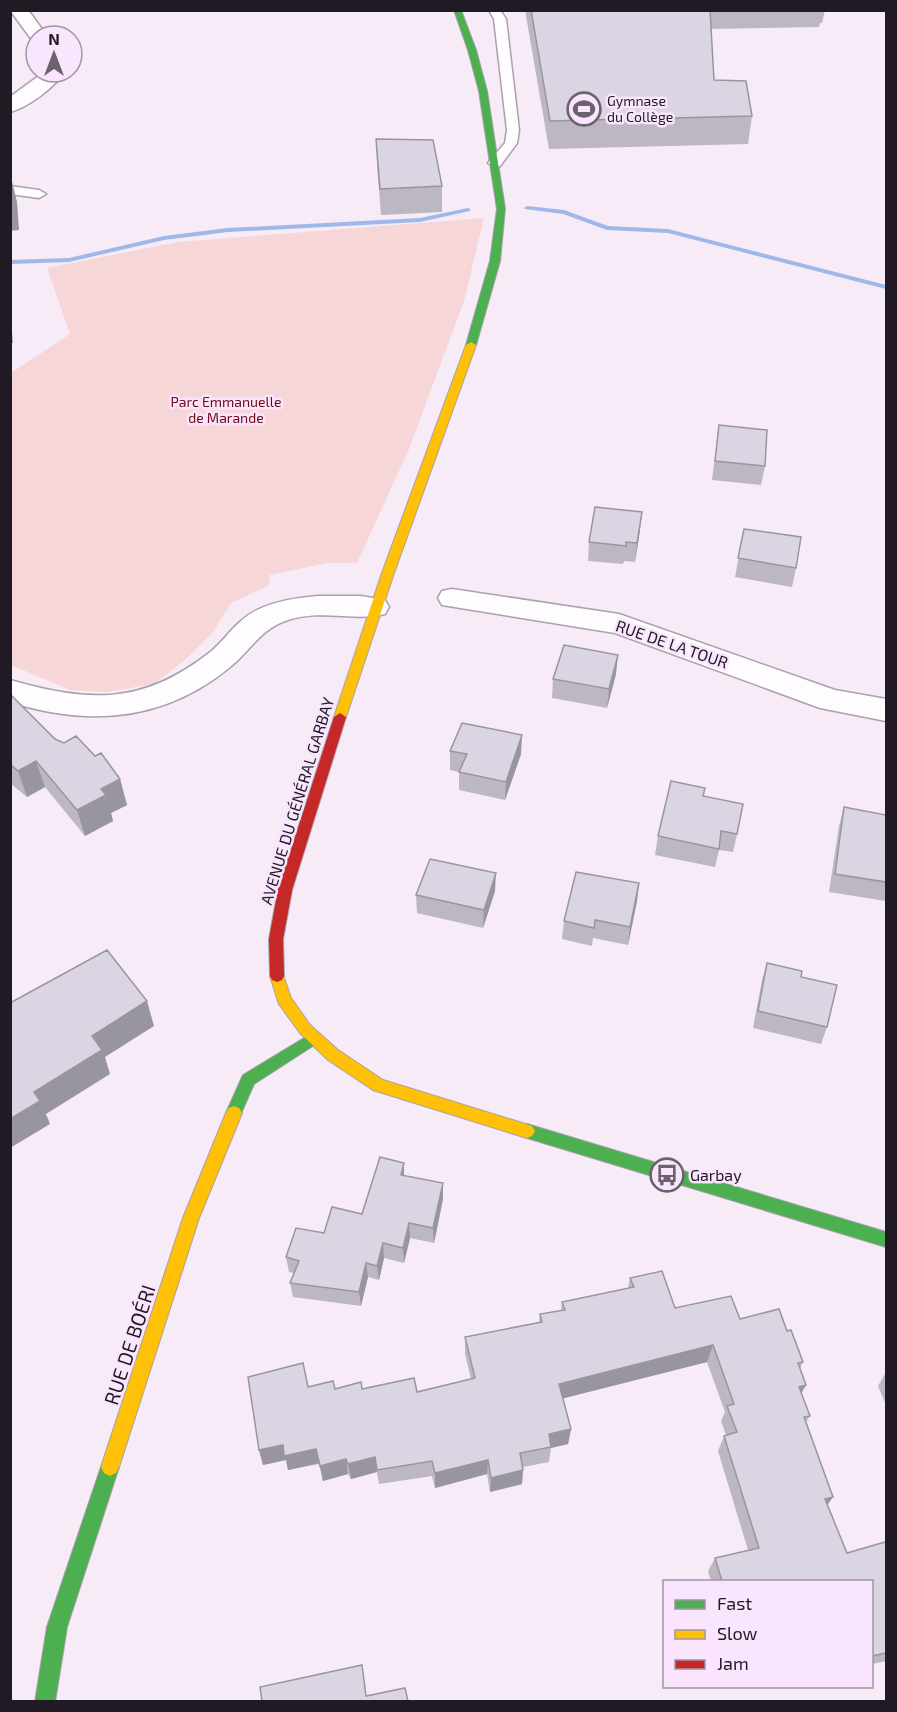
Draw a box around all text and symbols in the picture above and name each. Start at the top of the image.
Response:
north arrow [24,24,84,84]
text: N [48,29,60,48]
sports icon: Gymnase du Collège [566,91,602,127]
place label: Gymnase du Collège [607,92,673,125]
park label: Parc Emmanuelle de Marande [171,393,281,426]
street label: RUE DE LA TOUR [614,615,731,672]
street label: AVENUE DU GÉNÉRAL GARBAY [256,695,337,907]
bus stop icon: Garbay [649,1157,685,1193]
place label: Garbay [690,1165,742,1184]
street label: RUE DE BOÉRI [98,1282,160,1408]
legend [663,1580,873,1688]
text: Fast [717,1592,752,1614]
text: Slow [717,1622,758,1644]
text: Jam [717,1652,749,1674]

